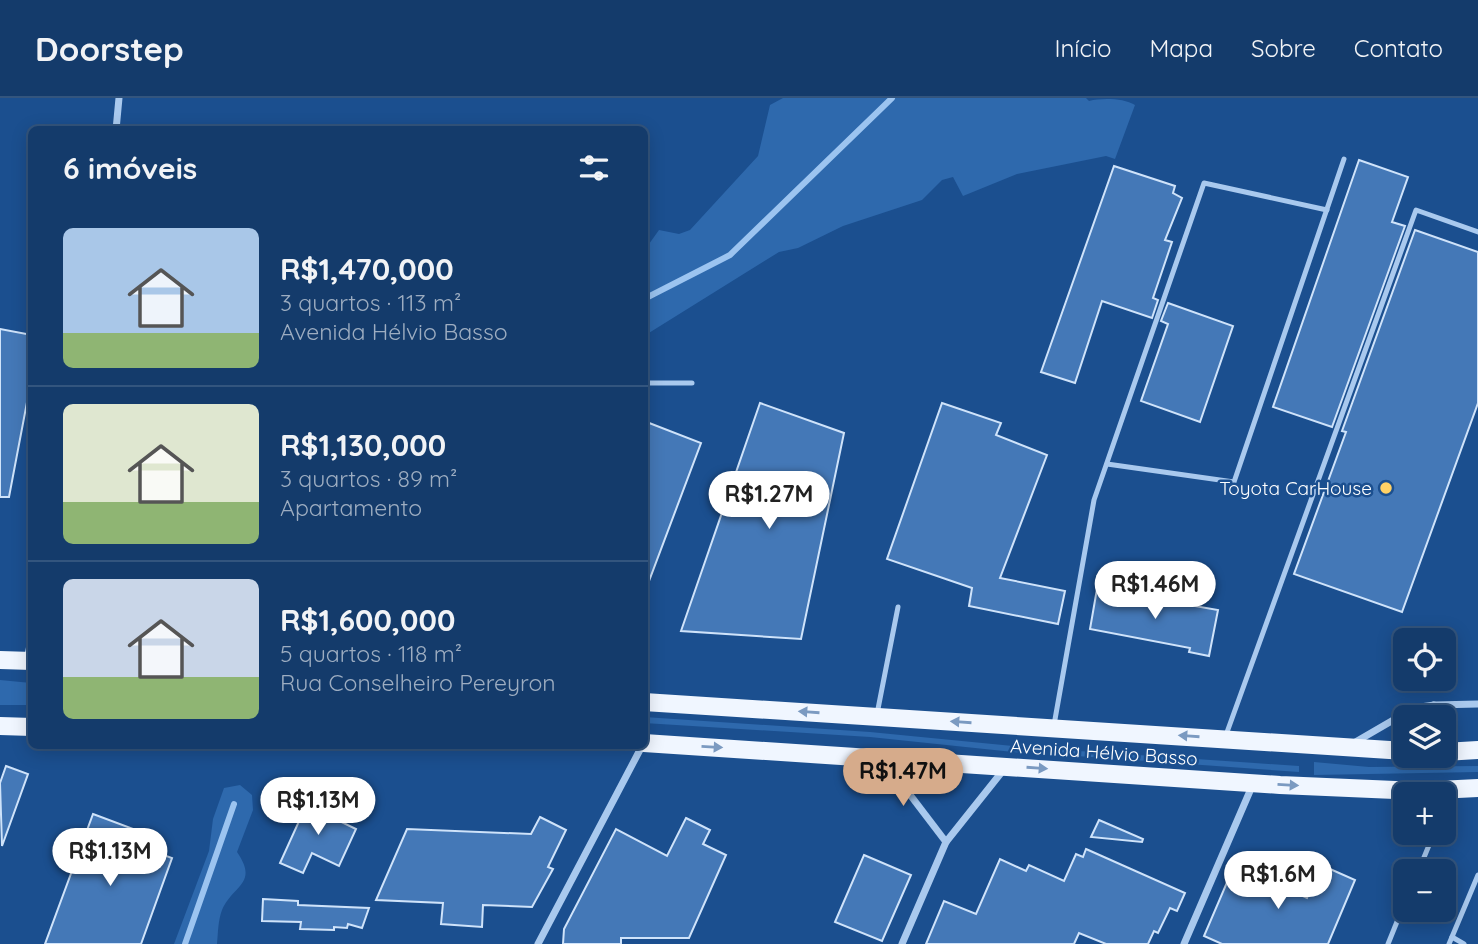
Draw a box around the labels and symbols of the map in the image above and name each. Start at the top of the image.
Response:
pin: R$1.27M [704,472,834,531]
place label: Toyota CarHouse [1219,476,1372,500]
marker: Toyota CarHouse [1378,480,1394,496]
pin: R$1.46M [1090,561,1220,621]
one-way arrow [797,706,819,717]
one-way arrow [950,716,972,727]
one-way arrow [1177,730,1199,741]
street label: Avenida Hélvio Basso [1009,733,1199,771]
one-way arrow [701,742,723,753]
pin: R$1.47M [838,748,968,808]
one-way arrow [1026,763,1048,774]
pin: R$1.13M [253,778,383,837]
one-way arrow [1278,780,1300,791]
pin: R$1.13M [45,828,175,888]
pin: R$1.6M [1221,852,1335,911]

